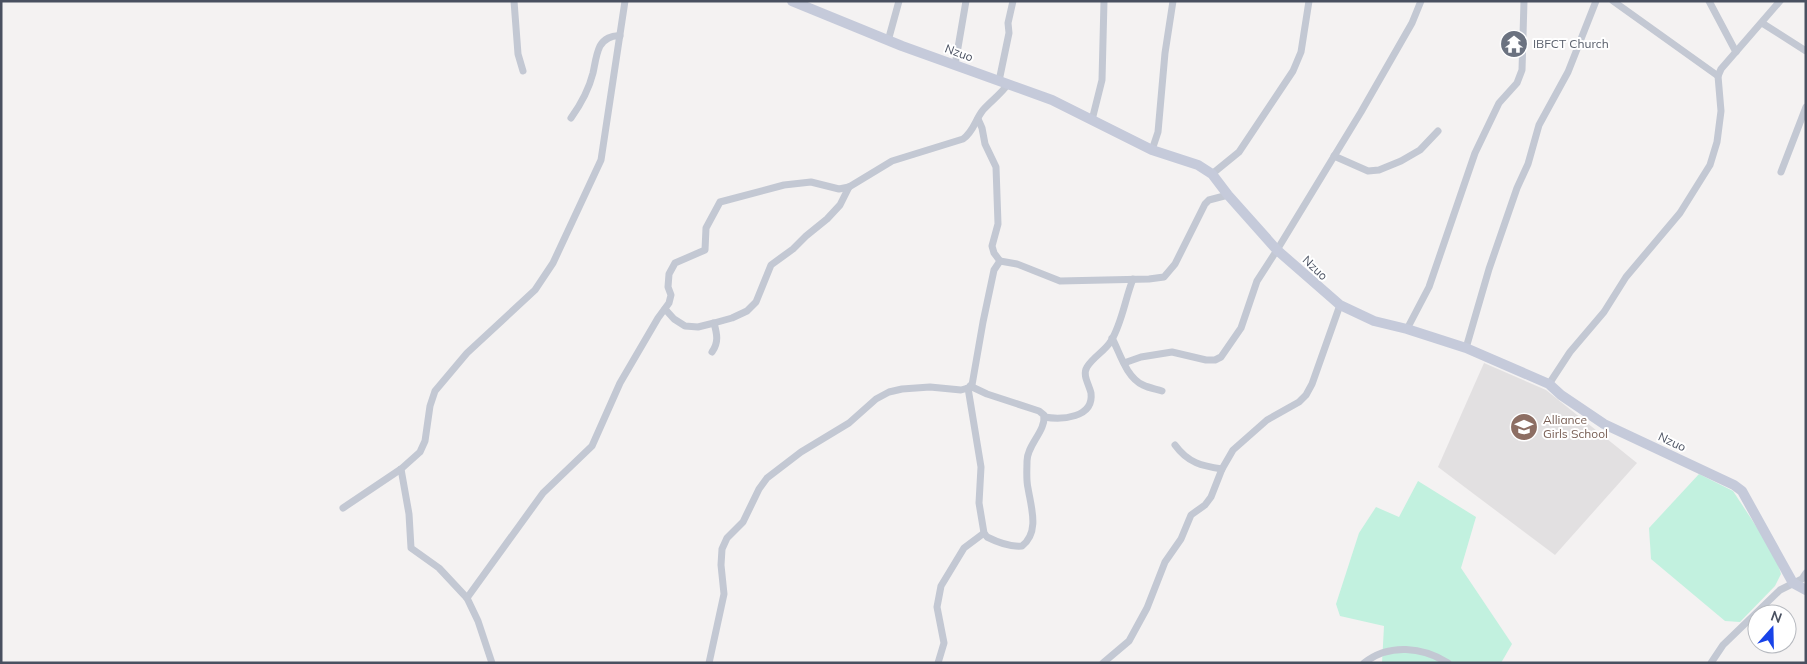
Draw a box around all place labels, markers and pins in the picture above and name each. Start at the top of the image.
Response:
temple icon: IBFCT Church [1499,29,1529,59]
place label: IBFCT Church [1533,36,1609,51]
school or university icon: Alliance Girls School [1509,412,1539,442]
place label: Alliance Girls School [1543,412,1608,441]

